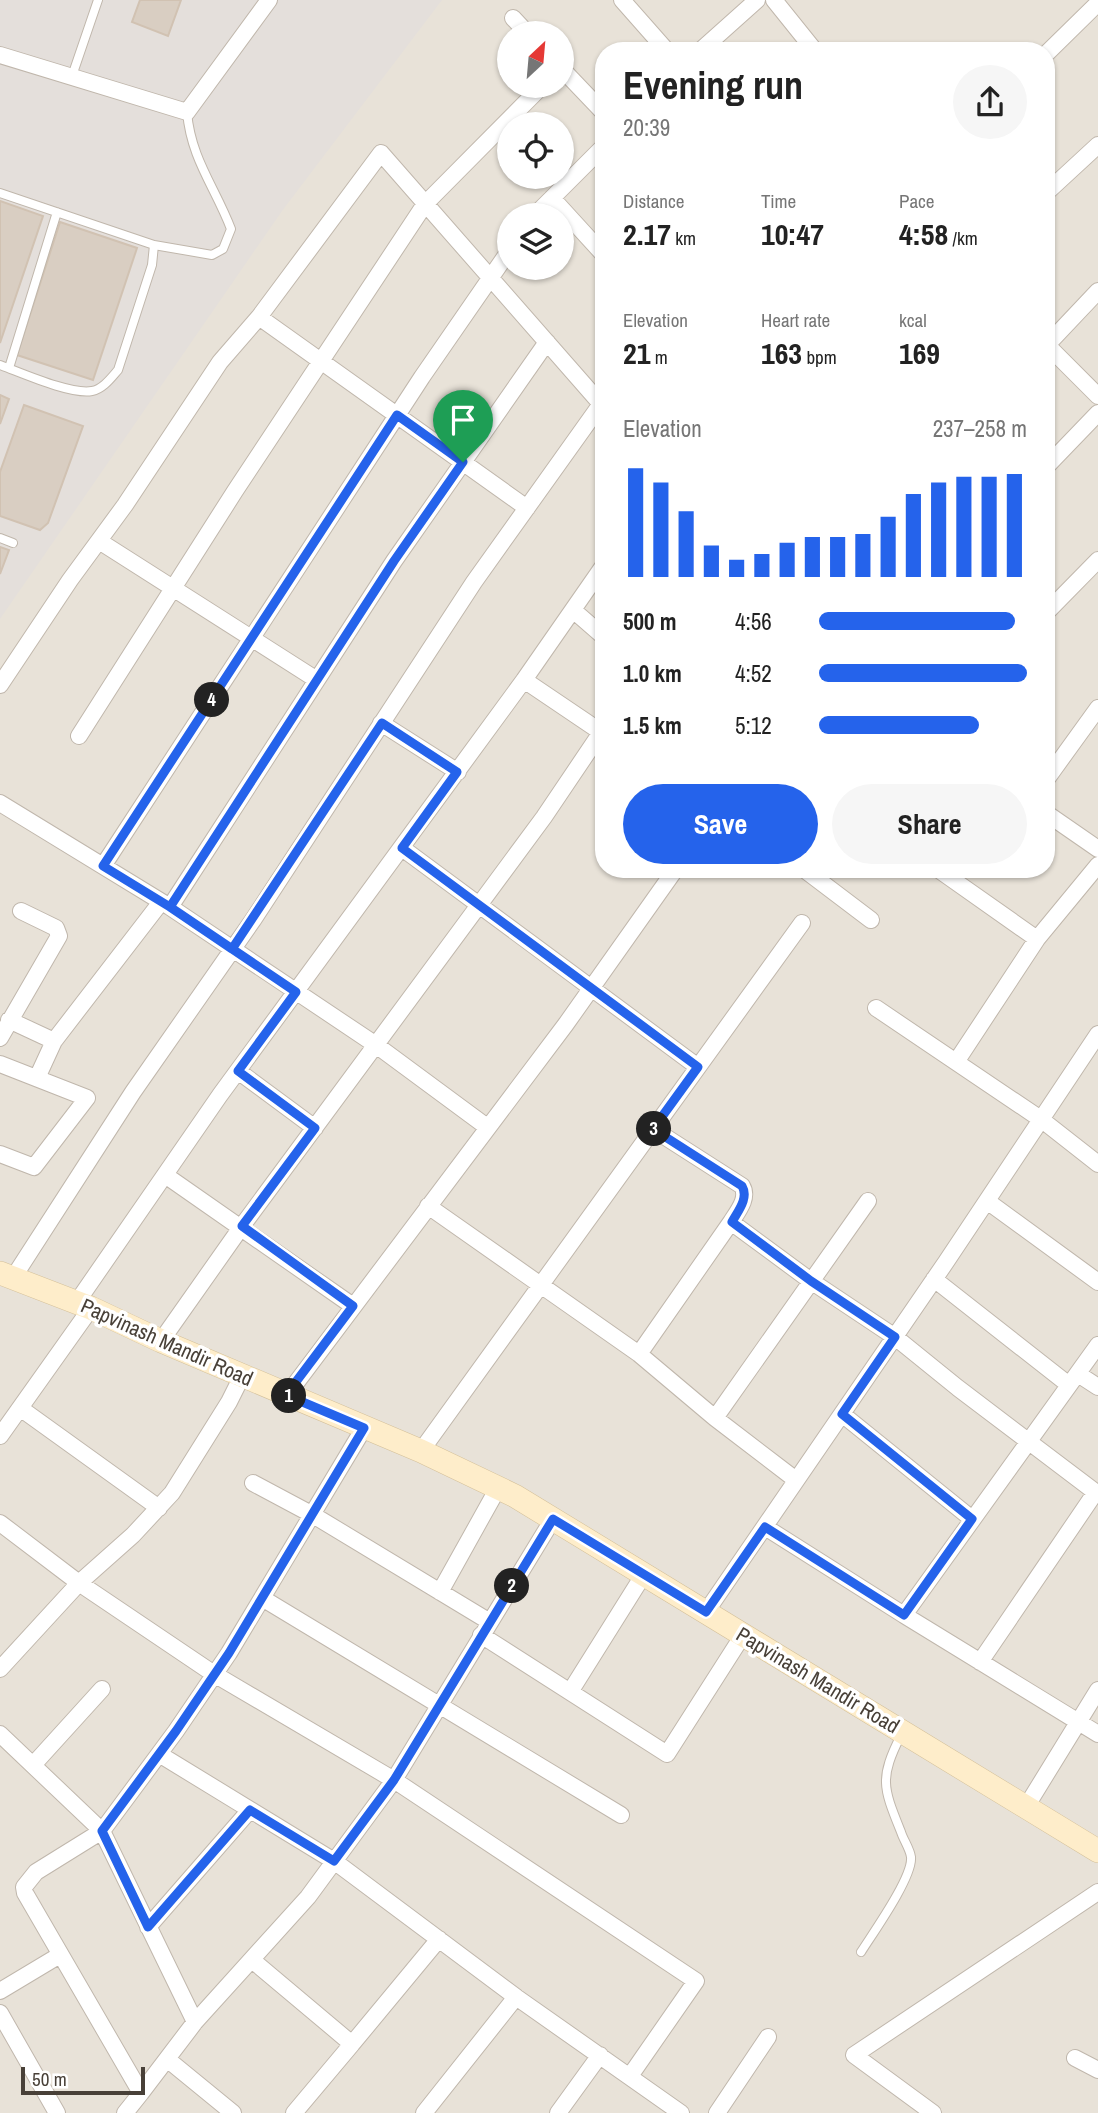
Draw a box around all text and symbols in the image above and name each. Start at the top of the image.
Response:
north arrow [497,21,574,98]
map controls [497,21,574,280]
text: Evening run [623,60,803,111]
button: share [953,65,1027,139]
button: locate [497,112,574,189]
text: 20:39 [623,112,670,143]
text: Distance [623,188,684,214]
text: Time [761,188,796,214]
text: Pace [899,188,935,214]
button: layers [497,203,574,280]
text: 2.17 [623,214,671,254]
text: 10:47 [761,214,824,254]
text: 4:58 [899,214,948,254]
text: km [671,225,696,251]
text: /km [948,225,978,251]
text: Elevation [623,307,688,333]
text: Heart rate [761,307,830,333]
text: kcal [899,307,927,333]
text: 21 [623,333,650,373]
text: 163 [761,333,802,373]
text: 169 [899,333,940,373]
text: m [650,344,668,370]
text: bpm [802,344,837,370]
pin [433,390,493,462]
icon: arrive [444,401,482,439]
text: Elevation [623,413,702,444]
text: 237–258 m [933,413,1027,444]
text: 500 m [623,606,676,637]
text: 4:56 [735,606,772,637]
text: 1.0 km [623,658,682,689]
text: 4:52 [735,658,772,689]
pin: 4 [194,682,230,718]
text: 4 [207,686,216,712]
text: 1.5 km [623,710,682,741]
text: 5:12 [735,710,772,741]
button: Save [623,784,818,864]
button: Share [832,784,1027,864]
pin: 3 [636,1112,672,1146]
text: 3 [649,1115,658,1141]
street label: Papvinash Mandir Road [76,1291,258,1393]
pin: 1 [272,1378,306,1414]
text: 1 [284,1382,293,1408]
pin: 2 [494,1568,530,1604]
text: 2 [507,1572,516,1598]
street label: Papvinash Mandir Road [731,1620,905,1740]
scale bar [21,2064,145,2096]
text: 50 m [32,2066,67,2092]

